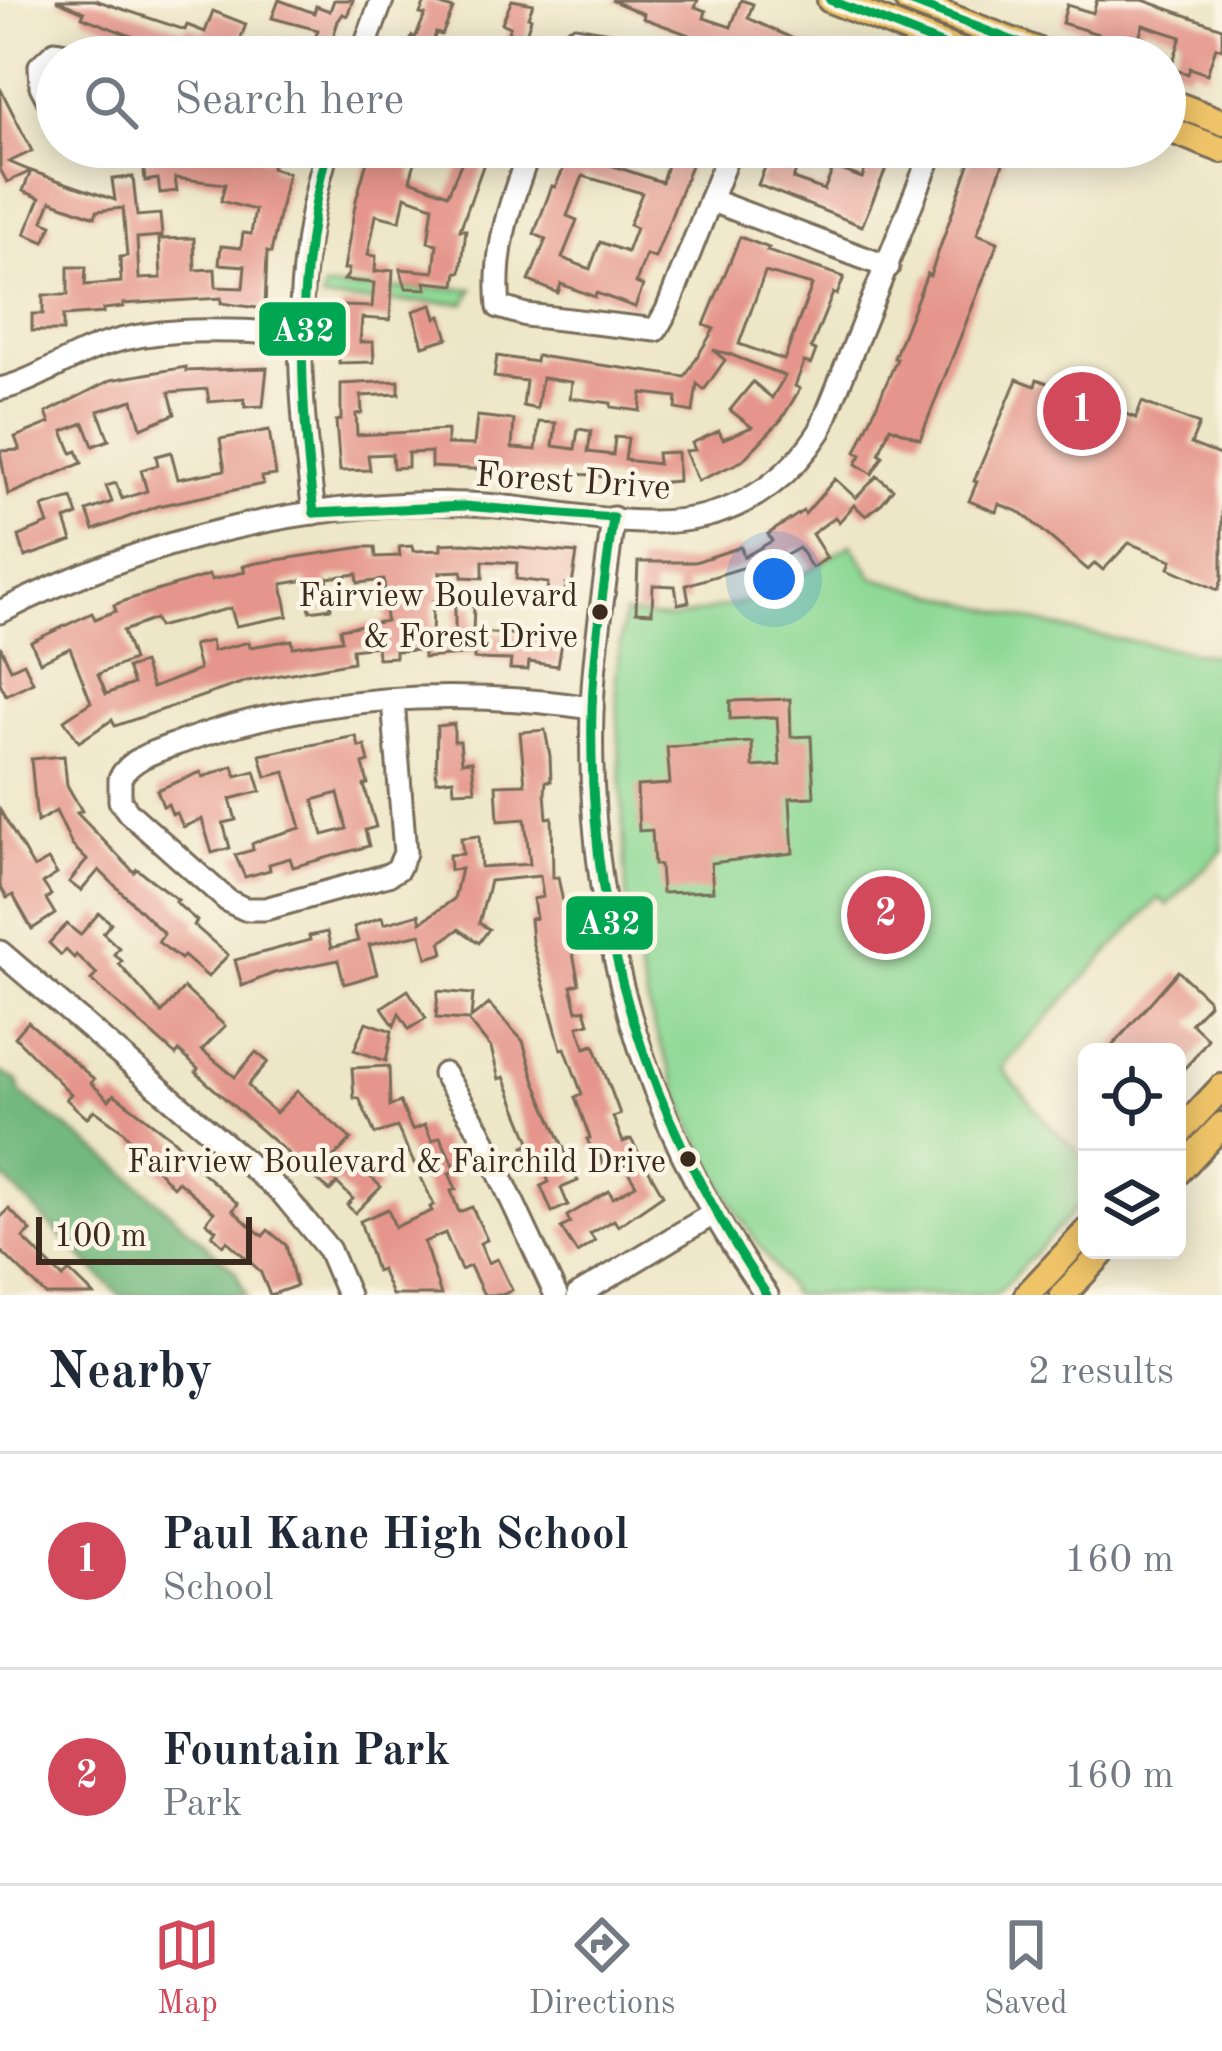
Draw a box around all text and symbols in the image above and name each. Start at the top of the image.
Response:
search box [36,36,1186,168]
icon: search [78,69,144,135]
text: Search here [174,79,404,124]
line badge: A32 [257,300,348,358]
text: A32 [271,316,335,349]
pin: 1 [1043,366,1121,456]
street label: Forest Drive [474,458,672,508]
your location [744,549,804,609]
place label: Fairview Boulevard & Forest Drive [298,581,578,655]
marker: Fairview Boulevard & Forest Drive [589,601,611,623]
pin: 2 [847,870,925,960]
line badge: A32 [564,894,655,952]
text: A32 [577,909,641,942]
map controls [1078,1043,1186,1259]
button: locate [1078,1043,1186,1151]
place label: Fairview Boulevard & Fairchild Drive [127,1147,666,1180]
marker: Fairview Boulevard & Fairchild Drive [677,1148,699,1170]
button: layers [1078,1151,1186,1259]
scale bar [36,1211,252,1264]
text: 100 m [54,1221,147,1254]
text: Nearby [48,1348,213,1399]
text: 2 results [1028,1353,1174,1392]
text: Paul Kane High School [162,1514,629,1559]
text: 1 [76,1541,98,1580]
text: 160 m [1064,1541,1174,1580]
text: School [162,1569,274,1608]
text: Fountain Park [162,1730,450,1775]
text: 2 [76,1757,98,1796]
text: 160 m [1064,1757,1174,1796]
text: Park [162,1785,242,1824]
tab: Map [154,1912,220,2025]
tab: Directions [529,1912,675,2025]
tab: Saved [984,1912,1068,2025]

